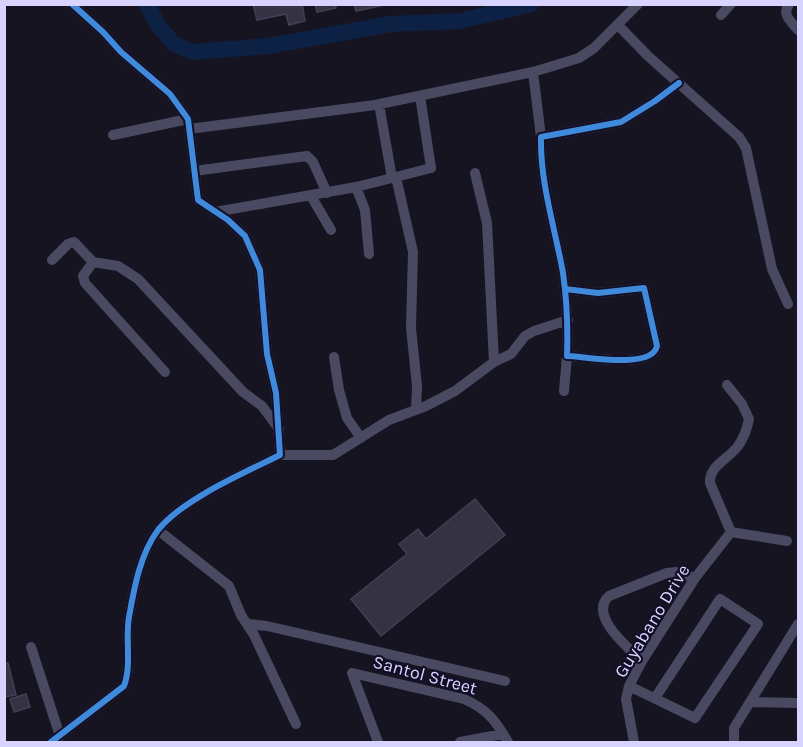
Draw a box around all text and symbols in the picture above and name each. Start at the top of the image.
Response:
street label: Guyabano Drive [610,560,694,682]
street label: Santol Street [370,651,480,700]

